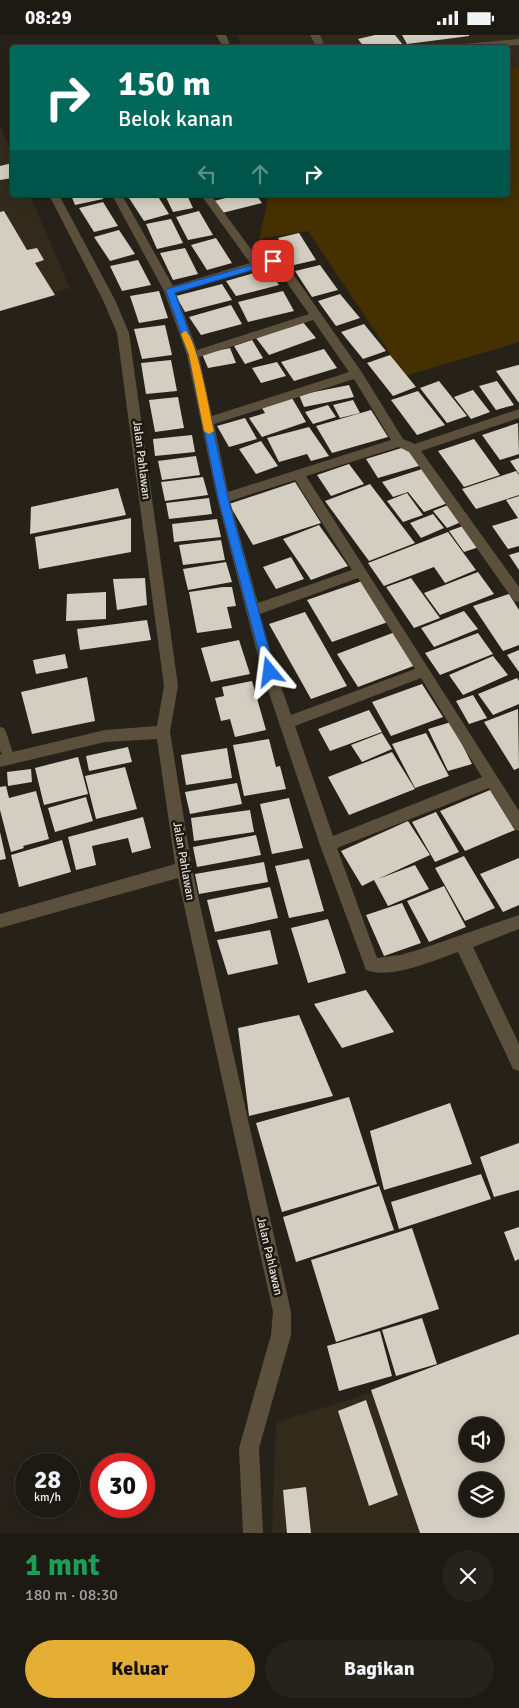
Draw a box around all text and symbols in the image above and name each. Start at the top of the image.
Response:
text: 08:29 [25,6,72,30]
text: 150 m [118,62,211,105]
icon: right [35,65,100,130]
text: Belok kanan [118,105,233,132]
icon: left [193,160,221,188]
icon: ahead [246,160,274,188]
icon: right [299,160,327,188]
pin [252,240,294,282]
icon: arrive [259,247,287,275]
street label: Jalan Pahlawan [129,420,154,501]
position arrow [243,645,295,697]
street label: Jalan Pahlawan [169,820,198,902]
street label: Jalan Pahlawan [253,1216,286,1297]
map controls [459,1417,504,1517]
button: sound [459,1417,504,1462]
speed limit sign: 30 [90,1453,155,1518]
text: 28 [34,1464,61,1495]
button: layers [459,1472,504,1517]
text: km/h [34,1490,61,1505]
text: 1 mnt [25,1547,100,1584]
button: close [442,1550,494,1602]
text: 180 m · 08:30 [25,1585,118,1605]
button: Keluar [25,1640,255,1698]
button: Bagikan [265,1640,494,1698]

